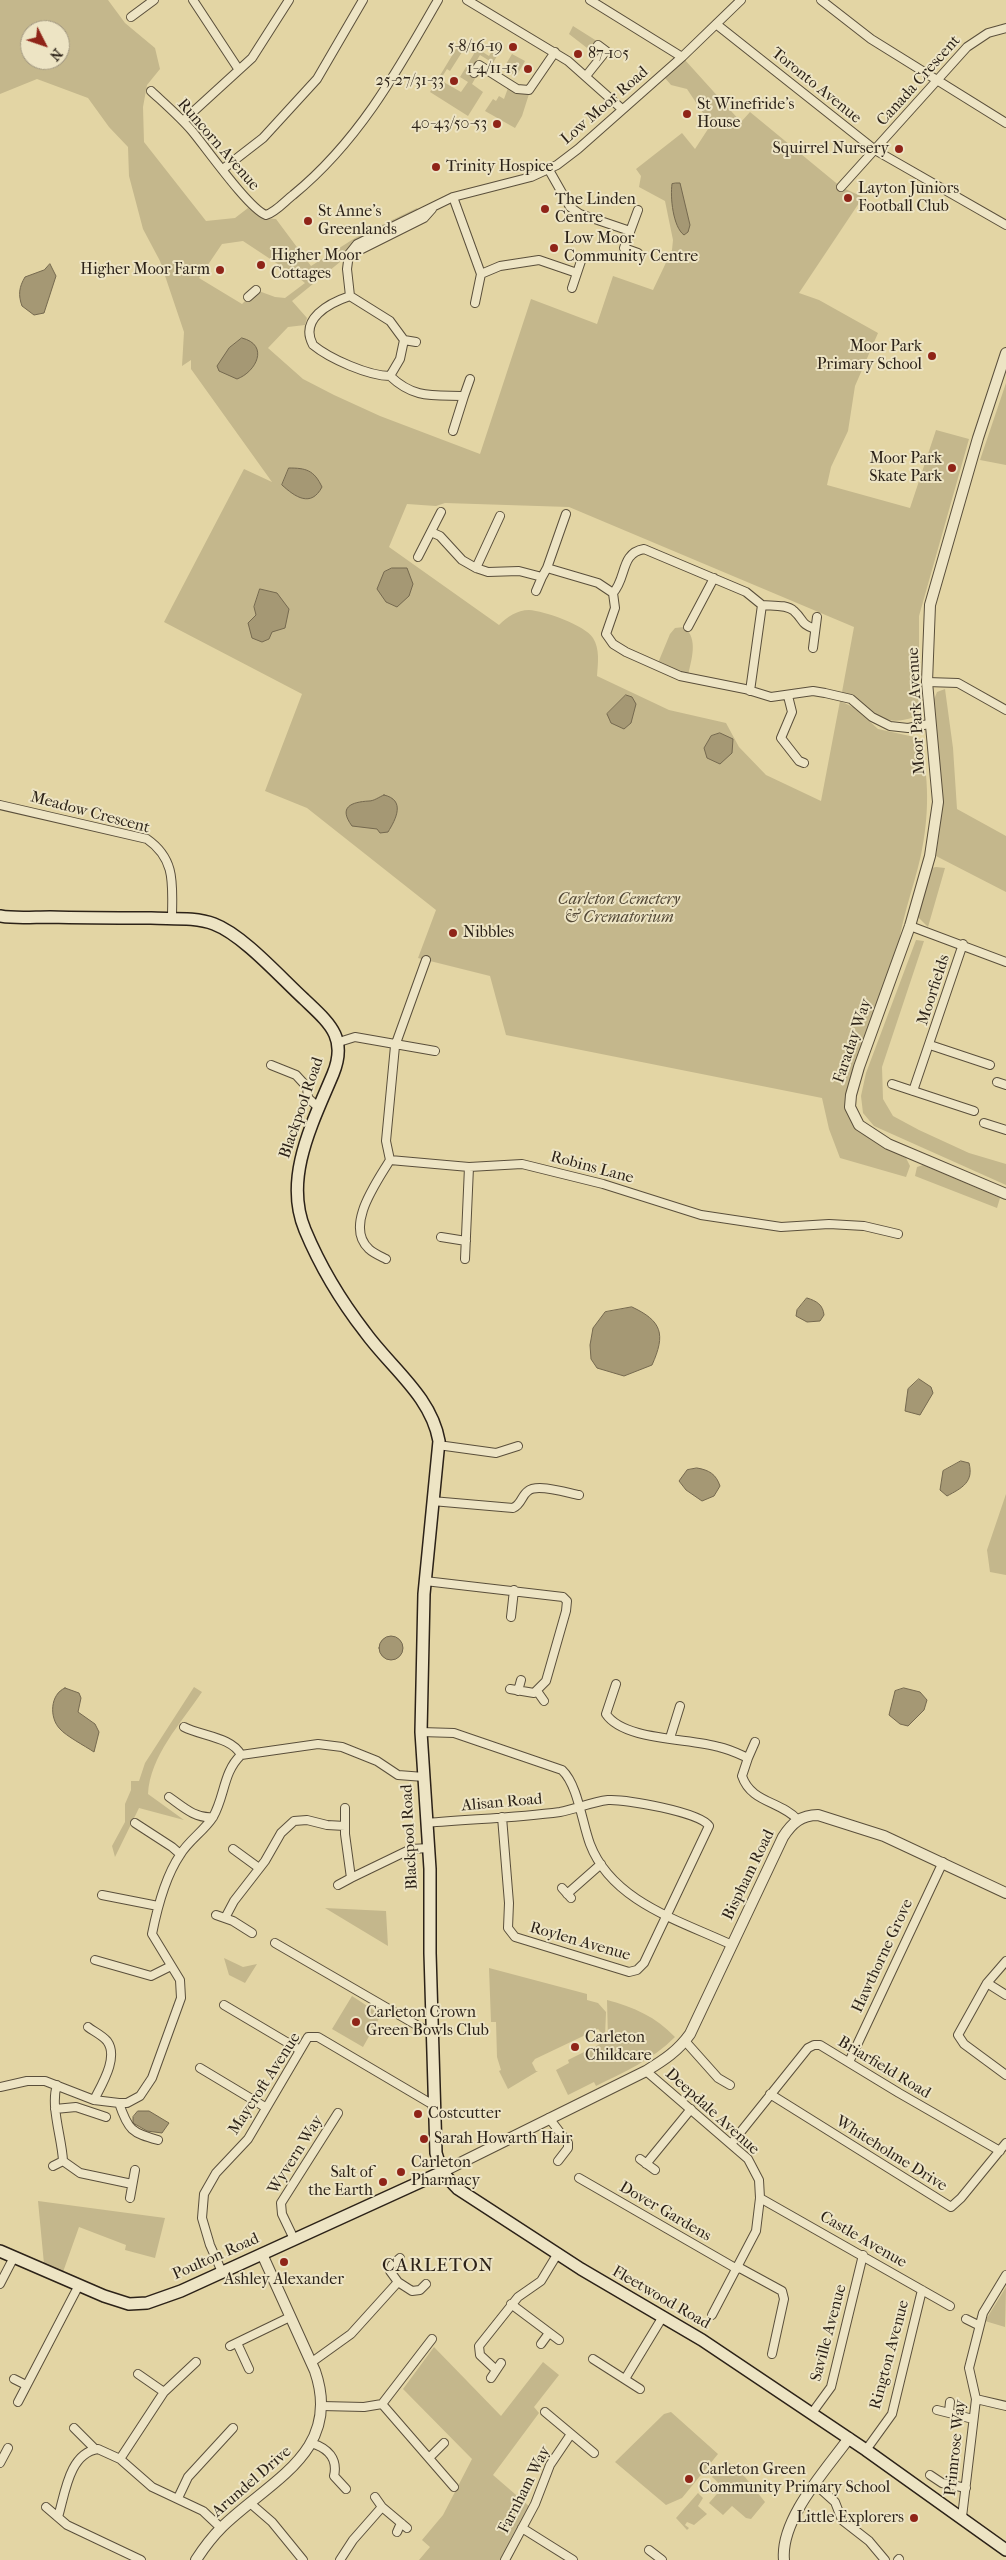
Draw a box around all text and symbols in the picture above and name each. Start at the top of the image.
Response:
north arrow [20,20,70,70]
street label: Canada Crescent [873,32,965,130]
place label: 5-8/16-19 [447,37,503,57]
marker: 5-8/16-19 [507,41,519,53]
place label: 87-105 [588,44,629,64]
street label: Toronto Avenue [767,44,865,128]
text: N [46,45,66,64]
marker: 87-105 [572,48,584,60]
place label: 1-4/11-15 [467,59,518,79]
marker: 1-4/11-15 [522,63,534,75]
street label: Low Moor Road [557,63,653,149]
place label: 25-27/31-33 [375,71,444,91]
marker: 25-27/31-33 [448,75,460,87]
street label: Runcorn Avenue [173,95,263,195]
place label: St Winefride's House [697,95,794,133]
marker: St Winefride's House [681,108,693,120]
place label: 40-43/50-53 [411,114,487,134]
marker: 40-43/50-53 [491,118,503,130]
place label: Squirrel Nursery [773,139,889,159]
marker: Squirrel Nursery [893,143,905,155]
place label: Trinity Hospice [446,157,553,177]
marker: Trinity Hospice [430,161,442,173]
place label: Layton Juniors Football Club [858,179,959,217]
place label: The Linden Centre [555,190,636,228]
marker: Layton Juniors Football Club [842,192,854,204]
place label: St Anne's Greenlands [318,202,397,240]
marker: The Linden Centre [539,203,551,215]
marker: St Anne's Greenlands [302,215,314,227]
place label: Low Moor Community Centre [564,229,698,267]
marker: Low Moor Community Centre [548,242,560,254]
place label: Higher Moor Cottages [271,246,361,284]
marker: Higher Moor Cottages [255,259,267,271]
place label: Higher Moor Farm [80,260,210,280]
marker: Higher Moor Farm [214,264,226,276]
place label: Moor Park Primary School [817,337,922,375]
marker: Moor Park Primary School [926,350,938,362]
place label: Moor Park Skate Park [869,449,942,487]
marker: Moor Park Skate Park [946,462,958,474]
street label: Moor Park Avenue [904,647,930,775]
street label: Meadow Crescent [28,788,152,838]
park label: Carleton Cemetery & Crematorium [558,890,680,928]
place label: Nibbles [463,923,514,943]
marker: Nibbles [447,927,459,939]
street label: Moorfields [914,952,954,1028]
street label: Faraday Way [830,996,876,1086]
street label: Blackpool Road [276,1055,328,1161]
street label: Robins Lane [548,1148,636,1188]
street label: Blackpool Road [398,1784,422,1890]
street label: Alisan Road [461,1790,543,1816]
street label: Bispham Road [719,1827,779,1923]
street label: Hawthorne Grove [848,1896,918,2016]
street label: Roylen Avenue [527,1918,633,1966]
place label: Carleton Crown Green Bowls Club [366,2003,489,2041]
marker: Carleton Crown Green Bowls Club [350,2016,362,2028]
place label: Carleton Childcare [585,2028,652,2066]
street label: Maycroft Avenue [225,2029,305,2139]
street label: Briarfield Road [834,2033,934,2103]
marker: Carleton Childcare [569,2041,581,2053]
street label: Deepdale Avenue [661,2065,763,2159]
place label: Costcutter [428,2104,501,2124]
marker: Costcutter [412,2108,424,2120]
street label: Wyvern Way [264,2112,328,2198]
street label: Whiteholme Drive [832,2112,950,2196]
place label: Sarah Howarth Hair [434,2129,572,2149]
marker: Sarah Howarth Hair [418,2133,430,2145]
place label: Carleton Pharmacy [411,2153,480,2191]
place label: Salt of the Earth [308,2163,373,2201]
marker: Carleton Pharmacy [395,2166,407,2178]
marker: Salt of the Earth [377,2176,389,2188]
street label: Dover Gardens [616,2178,714,2246]
street label: Castle Avenue [816,2207,910,2273]
street label: Poulton Road [170,2229,262,2285]
district label: CARLETON [381,2255,495,2277]
marker: Ashley Alexander [278,2256,290,2268]
street label: Fleetwood Road [609,2262,713,2334]
place label: Ashley Alexander [224,2270,344,2290]
street label: Saville Avenue [807,2282,851,2384]
street label: Rington Avenue [866,2298,914,2412]
street label: Primrose Way [941,2399,971,2497]
street label: Arundel Drive [208,2442,296,2522]
street label: Farnham Way [495,2443,555,2537]
place label: Carleton Green Community Primary School [699,2460,890,2498]
marker: Carleton Green Community Primary School [683,2473,695,2485]
place label: Little Explorers [796,2508,904,2528]
marker: Little Explorers [908,2512,920,2524]

